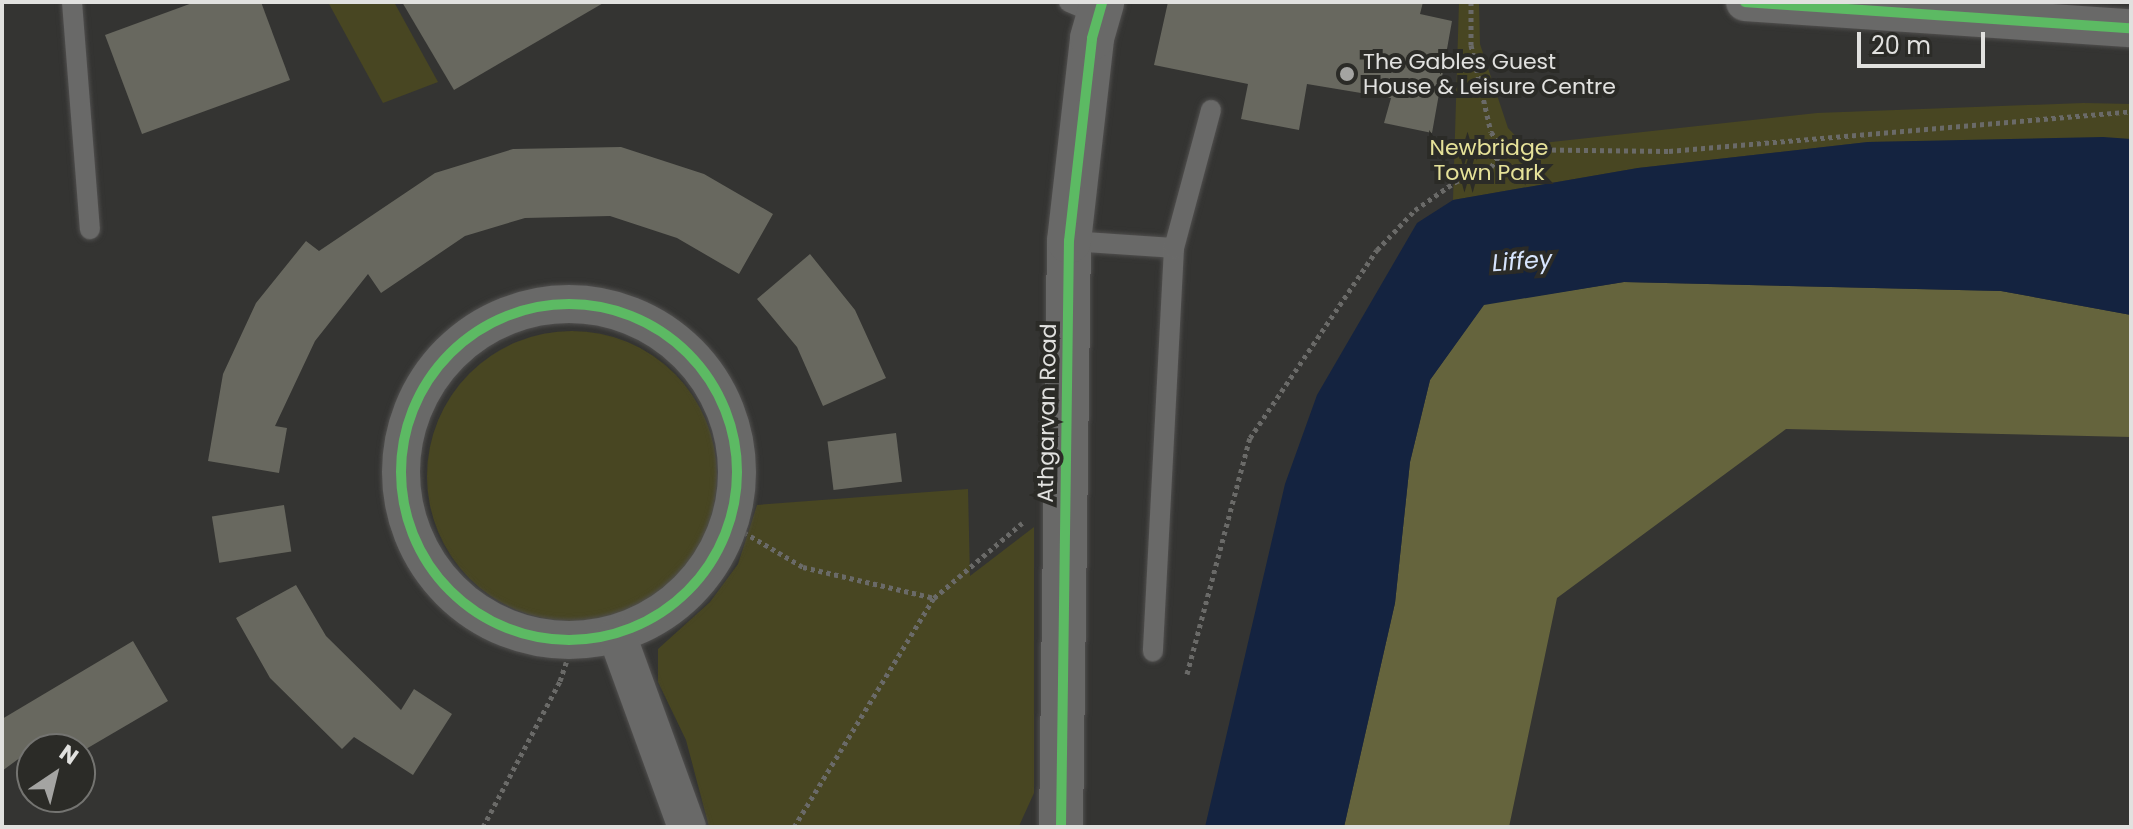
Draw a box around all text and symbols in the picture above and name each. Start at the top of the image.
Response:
scale bar [1861,16,1989,66]
text: 20 m [1871,29,1931,62]
place label: The Gables Guest House & Leisure Centre [1363,48,1616,100]
marker: The Gables Guest House & Leisure Centre [1338,65,1356,83]
park label: Newbridge Town Park [1429,134,1549,186]
water label: Liffey [1491,245,1553,277]
street label: Athgarvan Road [1032,323,1062,503]
north arrow [16,733,96,813]
text: N [53,737,85,772]

